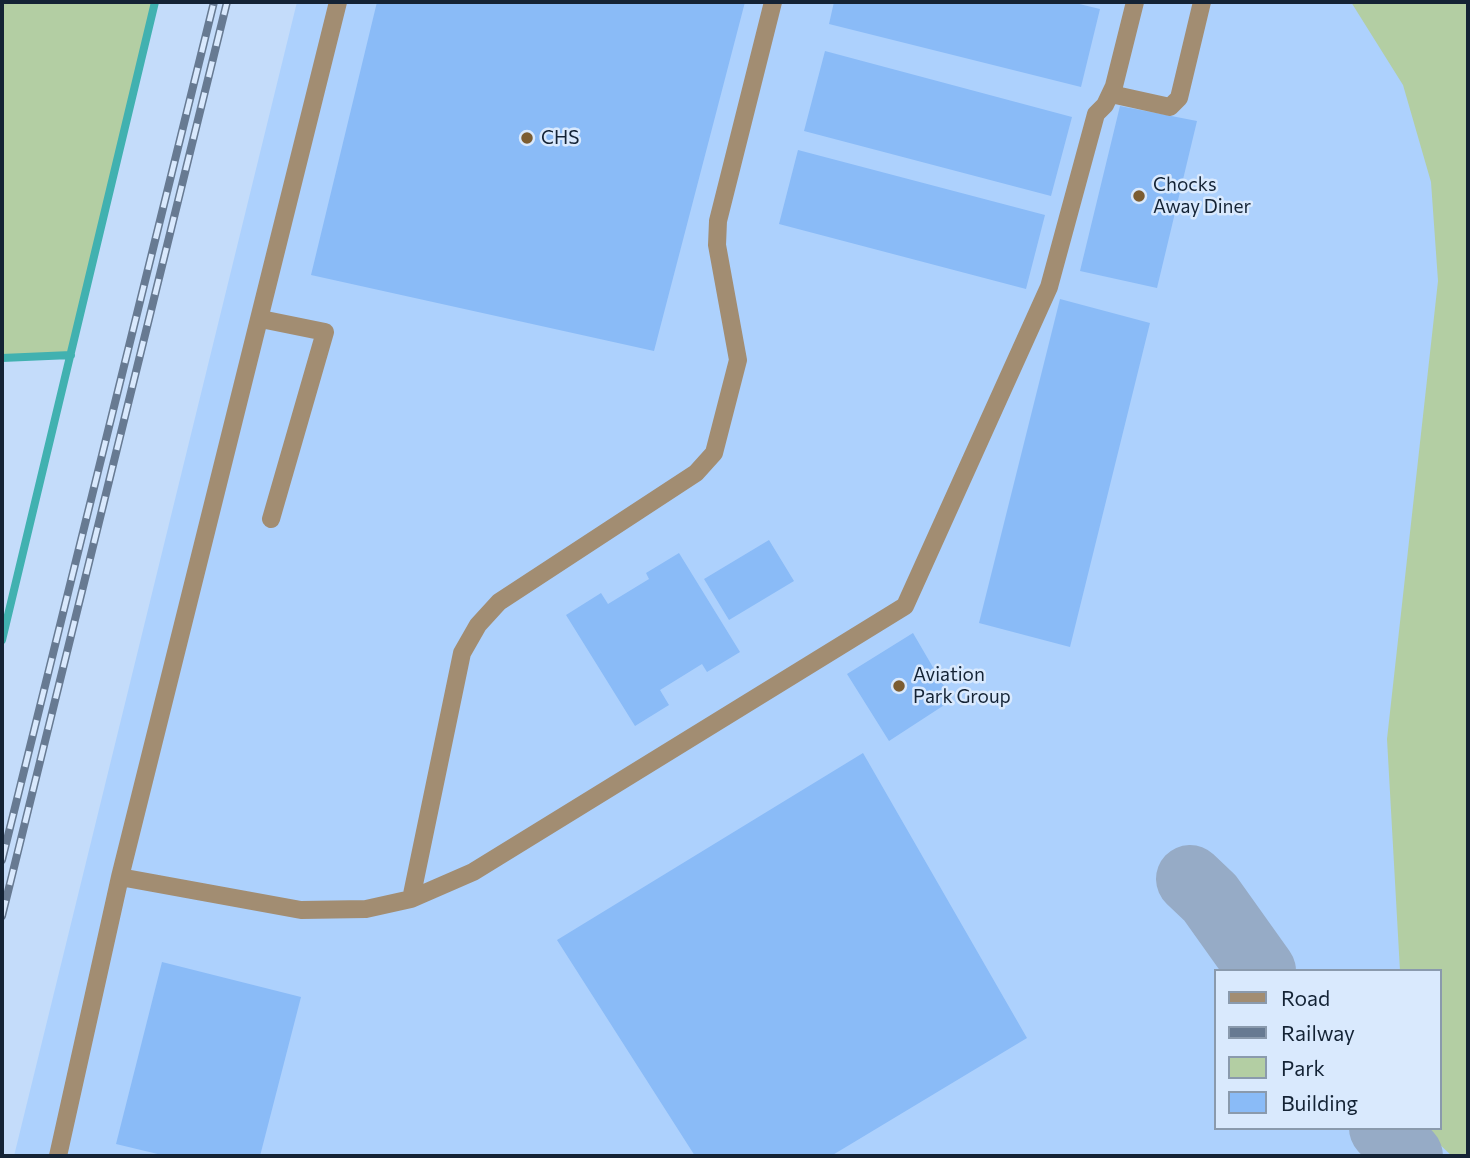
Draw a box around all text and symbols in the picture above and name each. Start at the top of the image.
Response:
place label: CHS [541,127,579,149]
marker: CHS [519,130,535,146]
place label: Chocks Away Diner [1153,174,1251,218]
marker: Chocks Away Diner [1131,188,1147,204]
place label: Aviation Park Group [913,664,1011,708]
marker: Aviation Park Group [891,678,907,694]
legend [1214,969,1442,1130]
text: Road [1281,985,1330,1010]
text: Railway [1281,1020,1355,1045]
text: Park [1281,1055,1325,1080]
text: Building [1281,1090,1358,1115]

